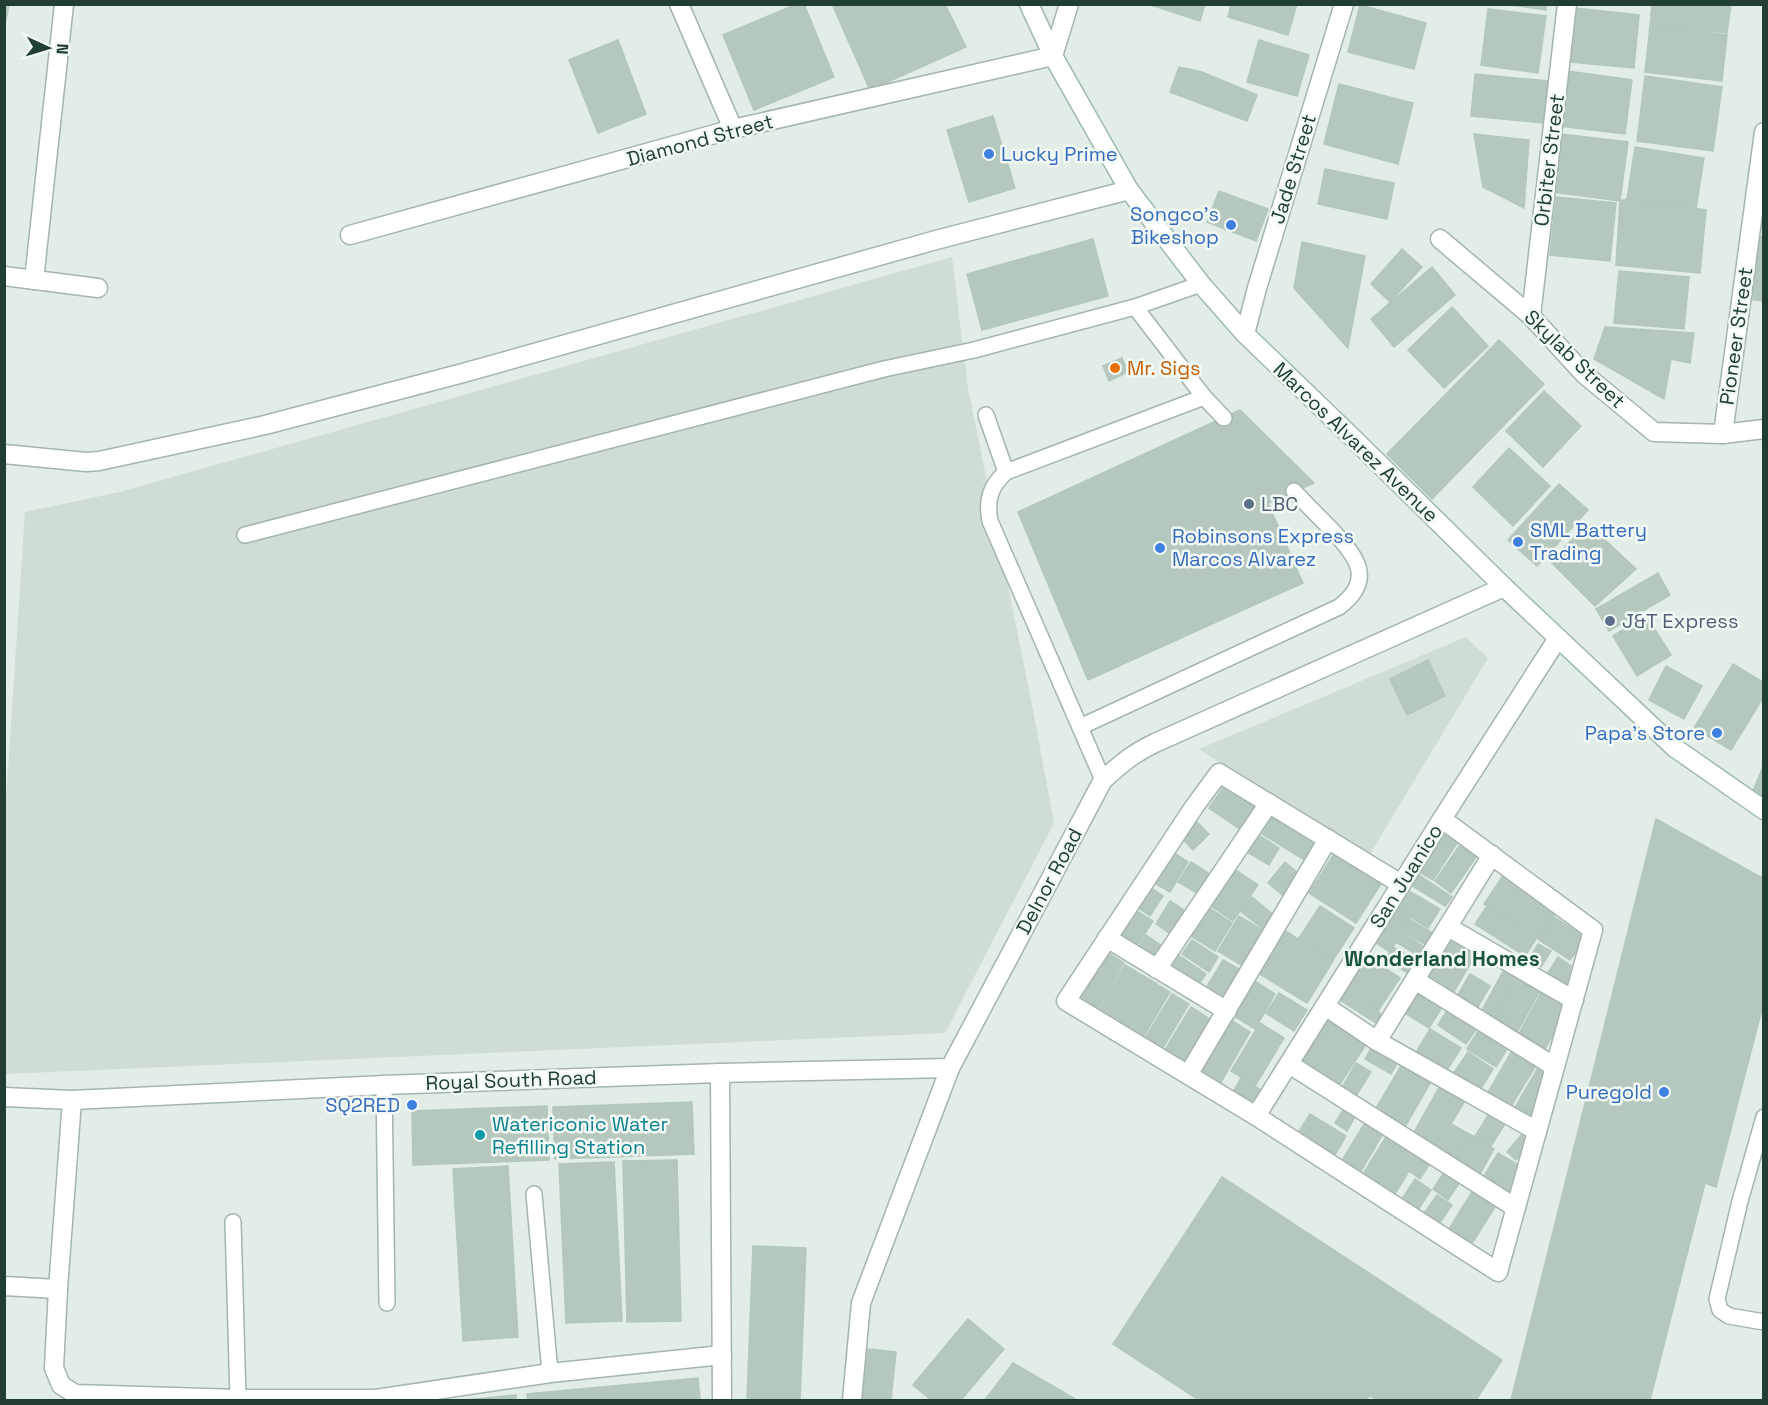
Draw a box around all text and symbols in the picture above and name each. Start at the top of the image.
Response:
north arrow [18,18,78,78]
text: N [52,43,73,55]
street label: Orbiter Street [1528,92,1570,228]
street label: Diamond Street [624,108,776,172]
street label: Jade Street [1264,111,1322,227]
place label: Lucky Prime [1001,141,1118,167]
marker: Lucky Prime [982,147,996,161]
place label: Songco's Bikeshop [1130,201,1219,250]
marker: Songco's Bikeshop [1224,218,1238,232]
street label: Pioneer Street [1713,265,1759,407]
street label: Skylab Street [1519,304,1631,414]
place label: Mr. Sigs [1127,355,1201,381]
street label: Marcos Alvarez Avenue [1268,356,1444,528]
marker: Mr. Sigs [1108,361,1122,375]
place label: LBC [1261,491,1298,517]
marker: LBC [1242,497,1256,511]
place label: SML Battery Trading [1530,517,1647,566]
place label: Robinsons Express Marcos Alvarez [1172,523,1354,572]
marker: SML Battery Trading [1511,535,1525,549]
marker: Robinsons Express Marcos Alvarez [1153,541,1167,555]
place label: J&T Express [1622,608,1738,634]
marker: J&T Express [1603,614,1617,628]
place label: Papa's Store [1585,720,1705,746]
marker: Papa's Store [1710,726,1724,740]
street label: San Juanico [1364,819,1448,933]
street label: Delnor Road [1010,824,1088,938]
district label: Wonderland Homes [1344,945,1540,972]
street label: Royal South Road [425,1064,597,1096]
place label: Puregold [1566,1079,1652,1105]
marker: Puregold [1657,1085,1671,1099]
place label: SQ2RED [325,1092,400,1118]
marker: SQ2RED [405,1098,419,1112]
place label: Watericonic Water Refilling Station [492,1111,668,1160]
marker: Watericonic Water Refilling Station [473,1128,487,1142]

